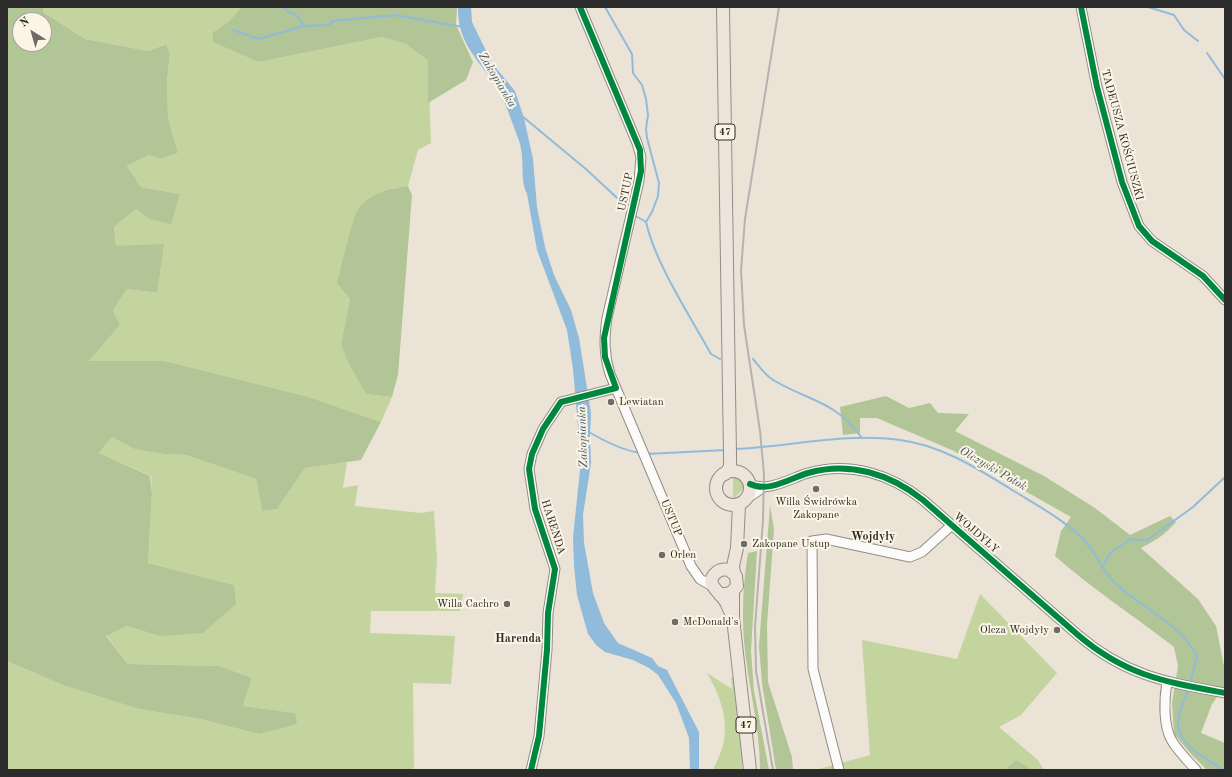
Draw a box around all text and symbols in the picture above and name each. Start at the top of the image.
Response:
north arrow [12,12,52,52]
text: N [18,16,32,30]
water label: Zakopianka [475,50,519,110]
street label: TADEUSZA KOŚCIUSZKI [1098,68,1146,202]
road number: 47 [715,124,735,140]
street label: USTUP [615,171,637,213]
place label: Lewiatan [619,395,664,409]
marker: Lewiatan [606,397,616,407]
water label: Zakopianka [575,406,591,468]
water label: Olczyski Potok [957,444,1029,494]
marker: Willa Świdrówka Zakopane [811,484,821,494]
place label: Willa Świdrówka Zakopane [775,495,857,521]
street label: USTUP [657,497,685,539]
street label: HARENDA [538,498,568,556]
street label: WOJDYŁY [951,510,1001,556]
district label: Wojdyły [851,530,895,544]
place label: Zakopane Ustup [752,537,830,551]
marker: Zakopane Ustup [739,539,749,549]
place label: Orlen [670,548,696,562]
marker: Orlen [657,550,667,560]
place label: Willa Cachro [437,597,499,611]
marker: Willa Cachro [502,599,512,609]
place label: McDonald's [683,615,739,629]
marker: McDonald's [670,617,680,627]
place label: Olcza Wojdyły [980,623,1049,637]
marker: Olcza Wojdyły [1052,625,1062,635]
district label: Harenda [495,632,541,646]
road number: 47 [736,717,756,733]

